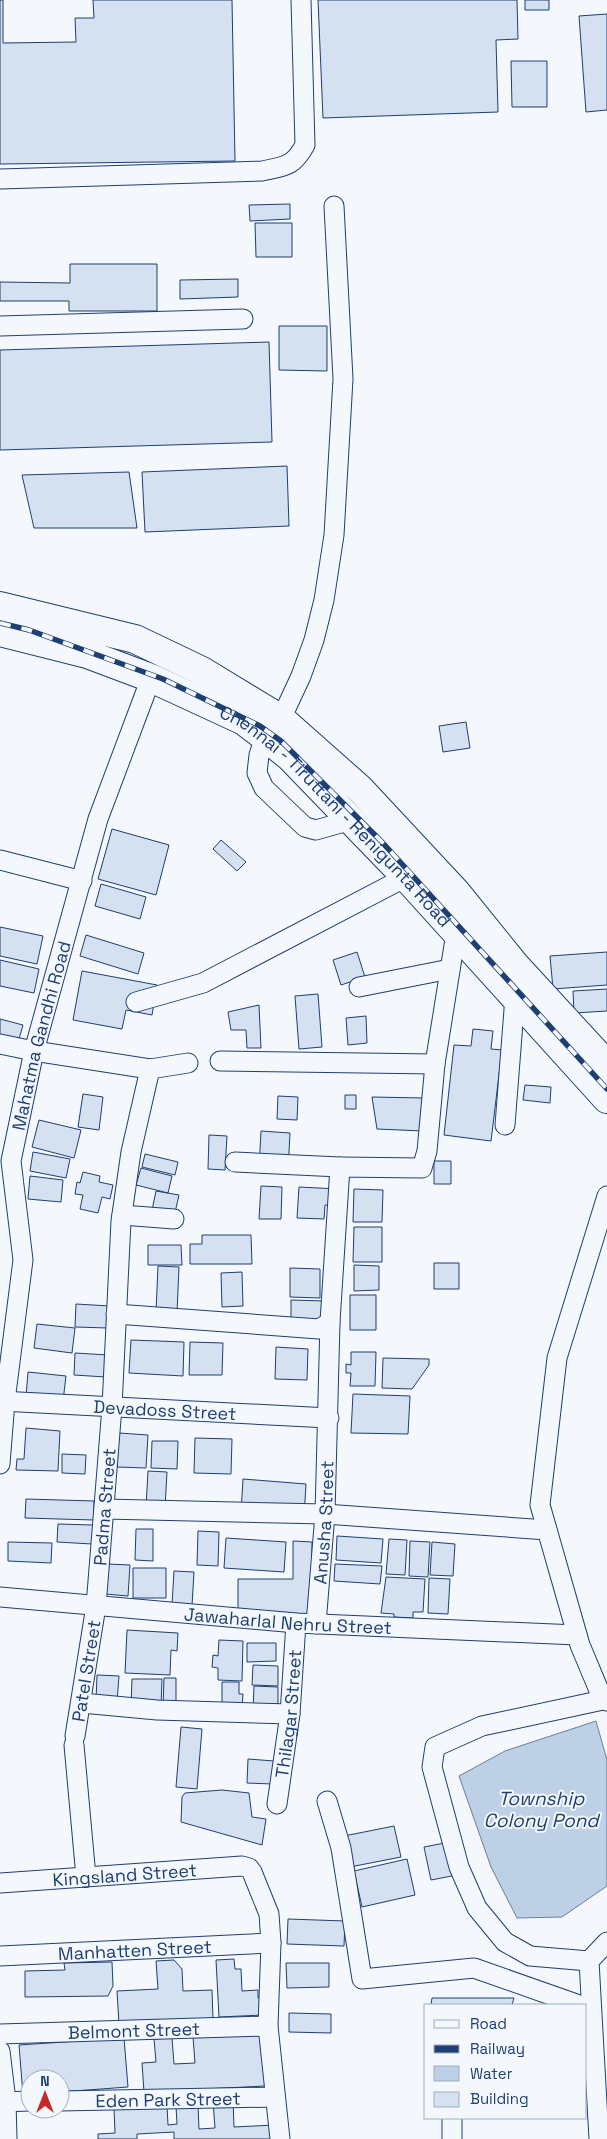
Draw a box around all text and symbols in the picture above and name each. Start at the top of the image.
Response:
street label: Chennai - Tiruttani - Renigunta Road [216,700,457,931]
street label: Mahatma Gandhi Road [6,938,75,1132]
street label: Devadoss Street [93,1394,237,1425]
street label: Padma Street [88,1447,120,1567]
street label: Anusha Street [308,1460,338,1585]
street label: Jawaharlal Nehru Street [183,1602,392,1639]
street label: Patel Street [66,1618,105,1724]
street label: Thilagar Street [269,1649,306,1779]
water label: Township Colony Pond [483,1786,600,1833]
street label: Kingsland Street [52,1858,198,1891]
street label: Manhatten Street [57,1934,212,1965]
legend [424,2004,587,2119]
text: Road [470,2014,507,2033]
street label: Belmont Street [67,2017,200,2043]
text: Railway [470,2039,525,2058]
text: Water [470,2064,513,2083]
north arrow [20,2069,70,2119]
text: N [40,2072,50,2090]
street label: Eden Park Street [95,2086,241,2112]
text: Building [470,2089,529,2108]

